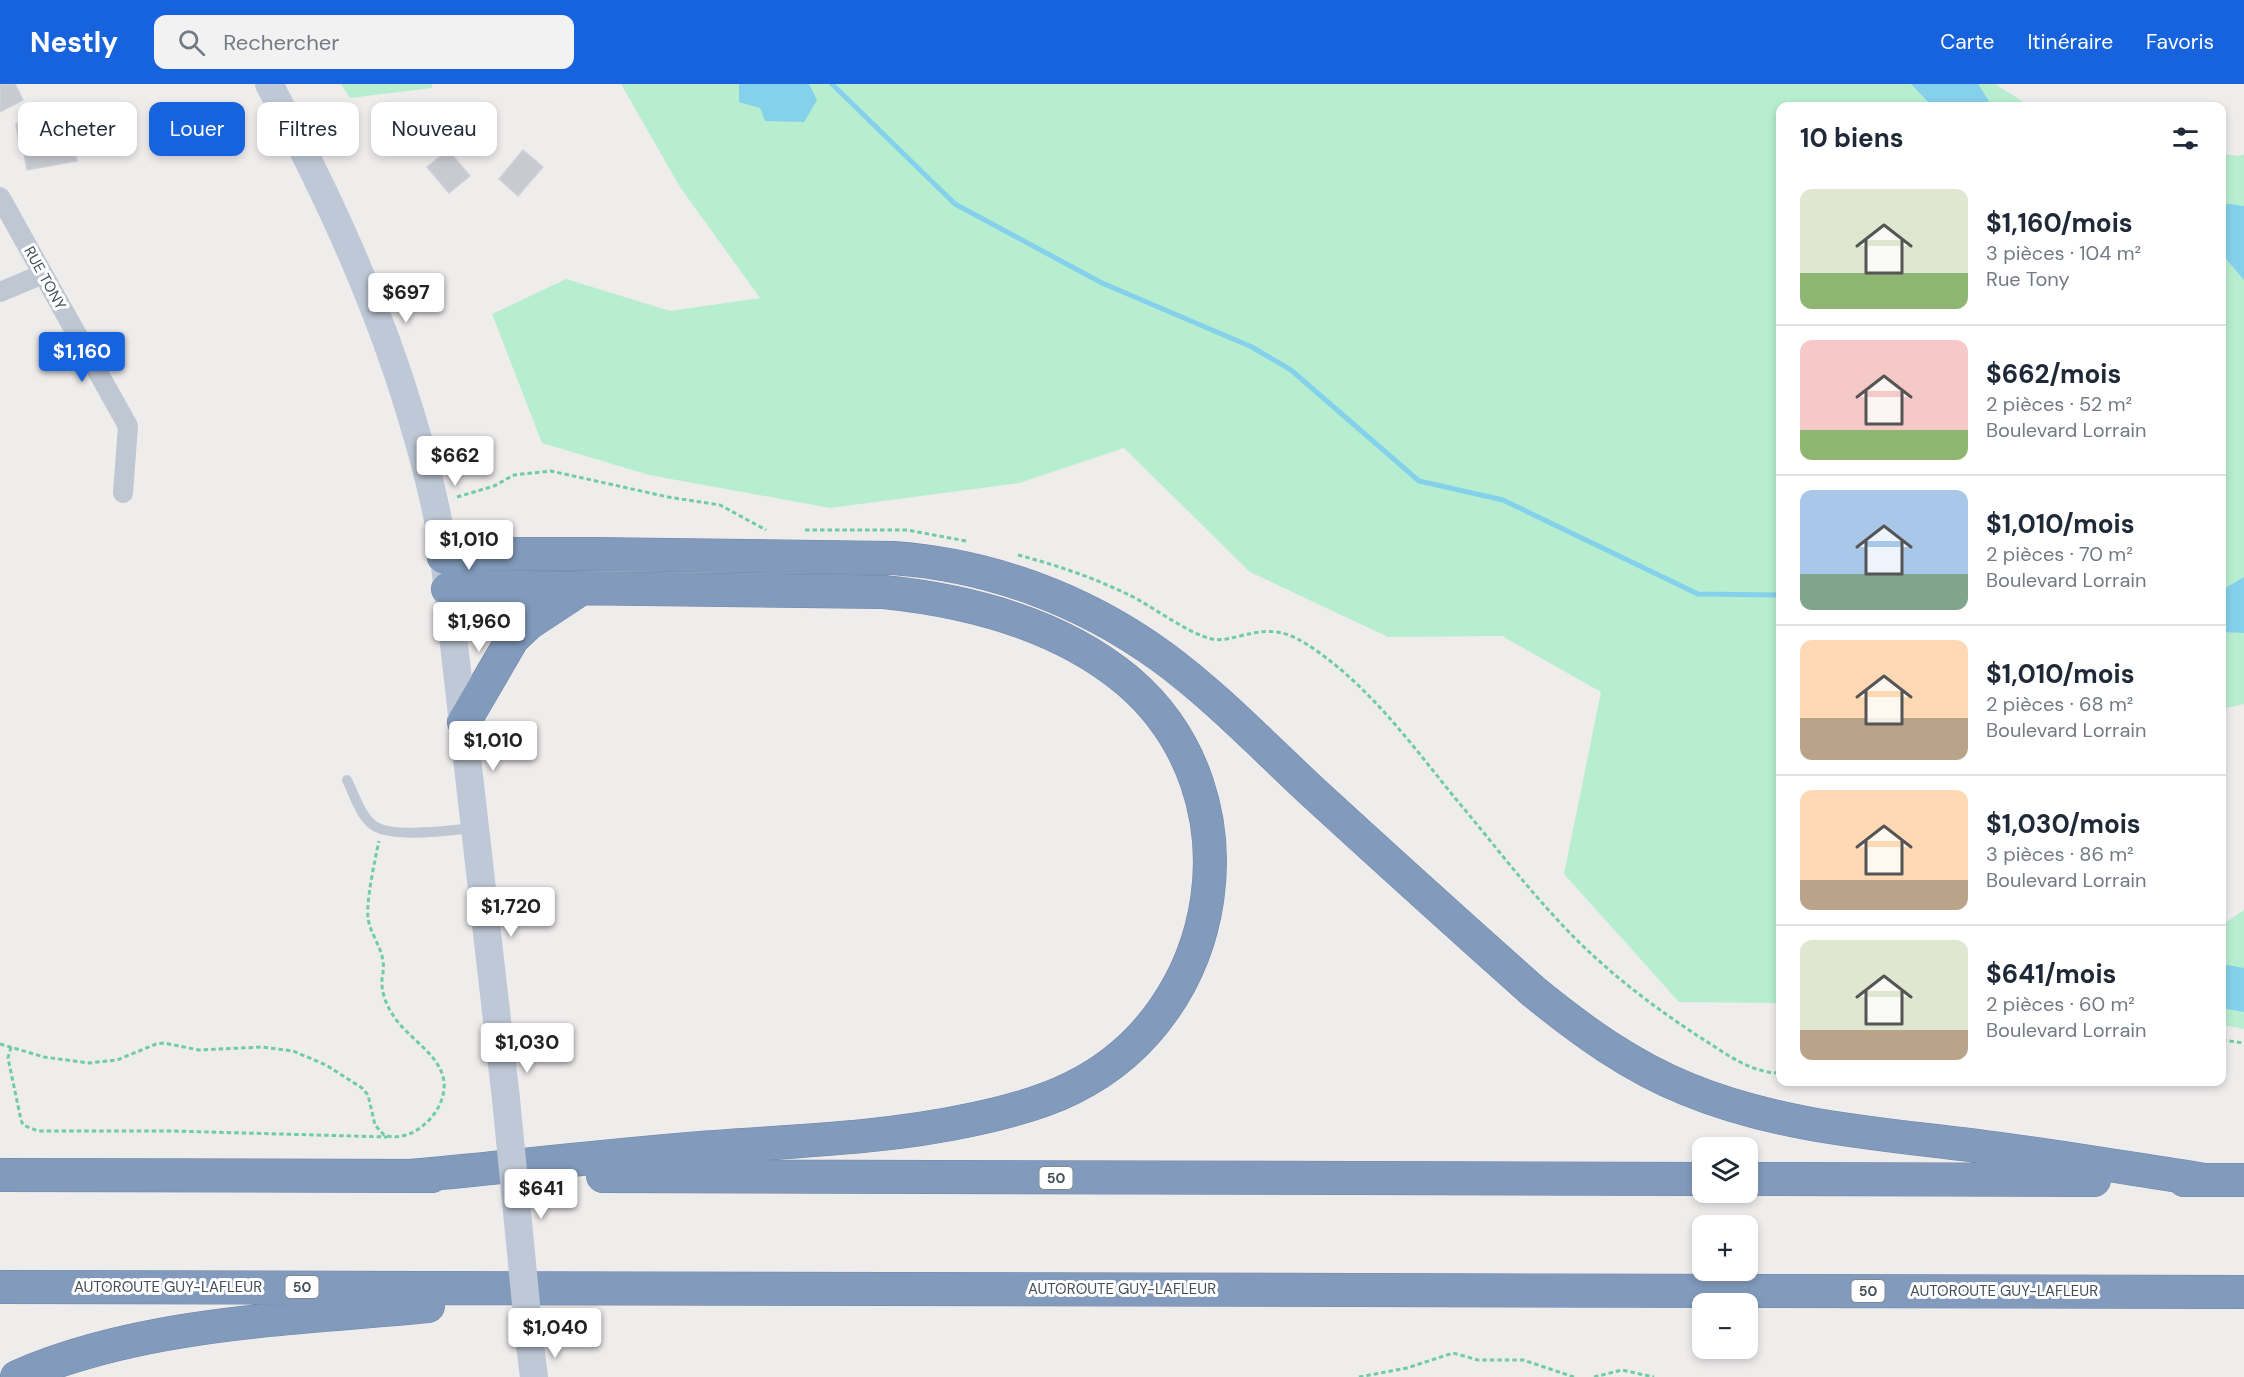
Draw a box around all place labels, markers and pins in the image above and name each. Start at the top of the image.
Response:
pin: $697 [370,273,442,324]
pin: $1,160 [33,332,131,383]
pin: $662 [419,436,491,487]
pin: $1,010 [420,520,518,571]
pin: $1,960 [430,602,528,653]
pin: $1,010 [444,721,542,772]
pin: $1,720 [462,887,560,938]
pin: $1,030 [478,1023,576,1074]
pin: $641 [505,1169,577,1220]
pin: $1,040 [506,1308,604,1359]

